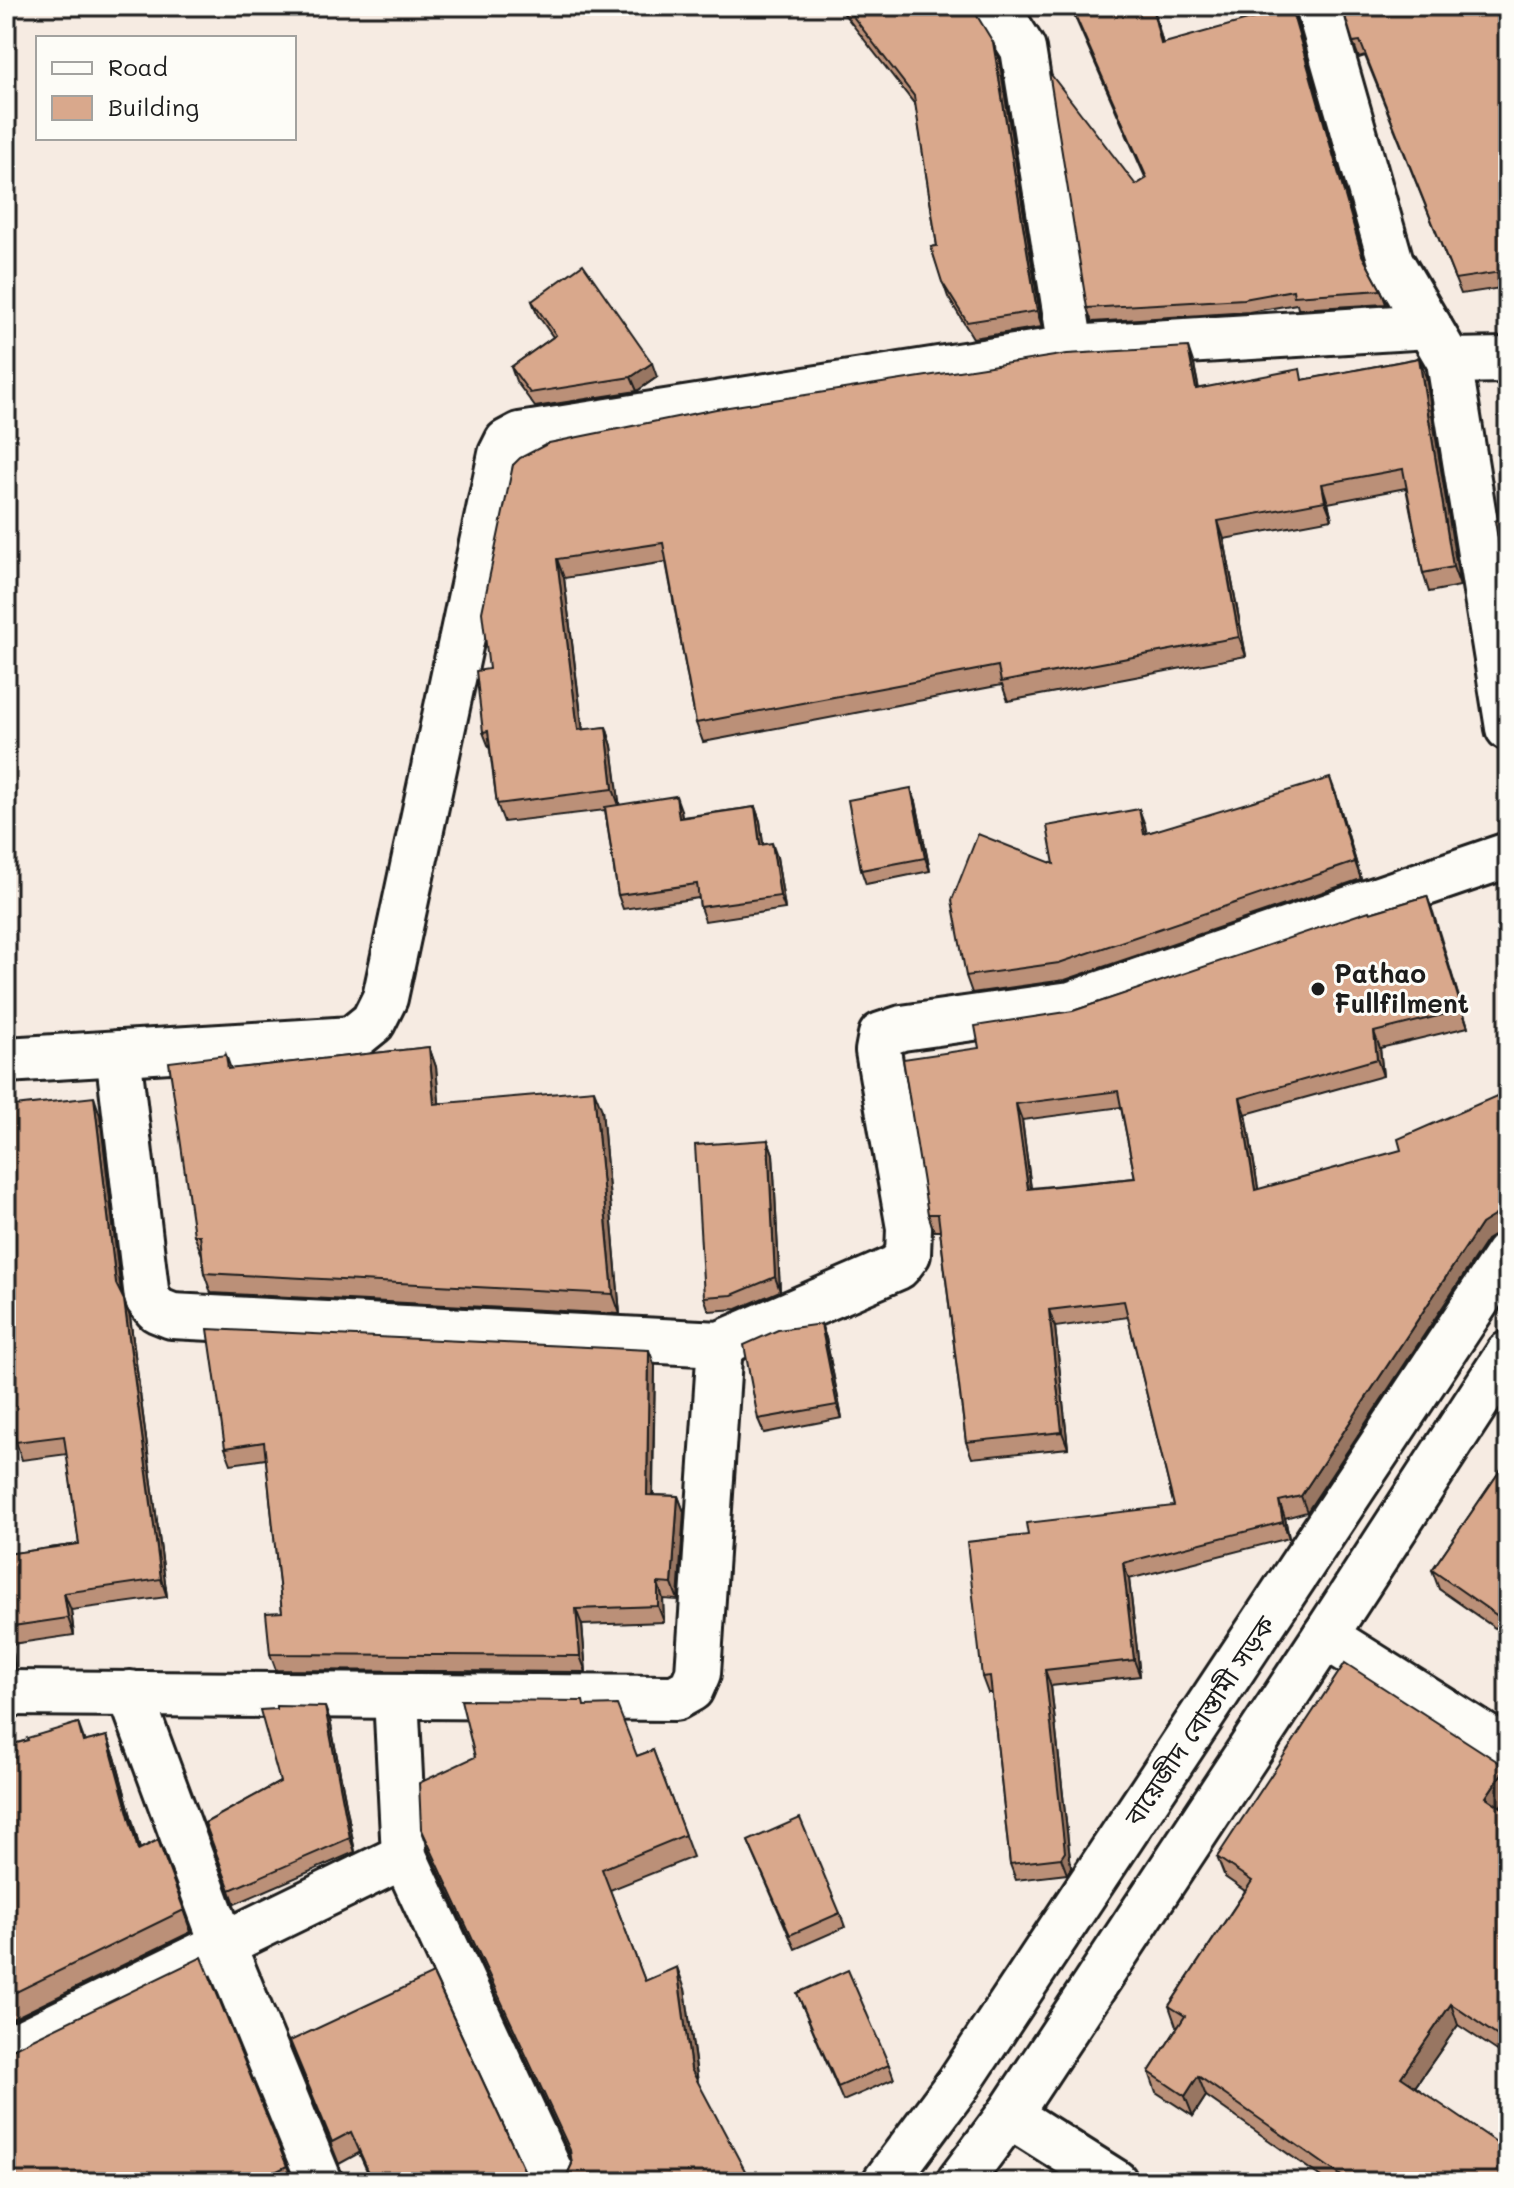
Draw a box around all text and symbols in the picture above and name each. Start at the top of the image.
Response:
legend [36,36,296,140]
text: Road [108,51,168,82]
text: Building [108,91,199,122]
place label: Pathao Fullfilment [1334,956,1469,1020]
marker: Pathao Fullfilment [1309,980,1327,998]
street label: বায়েজীদ বোস্তামী সড়ক [1116,1608,1283,1833]

